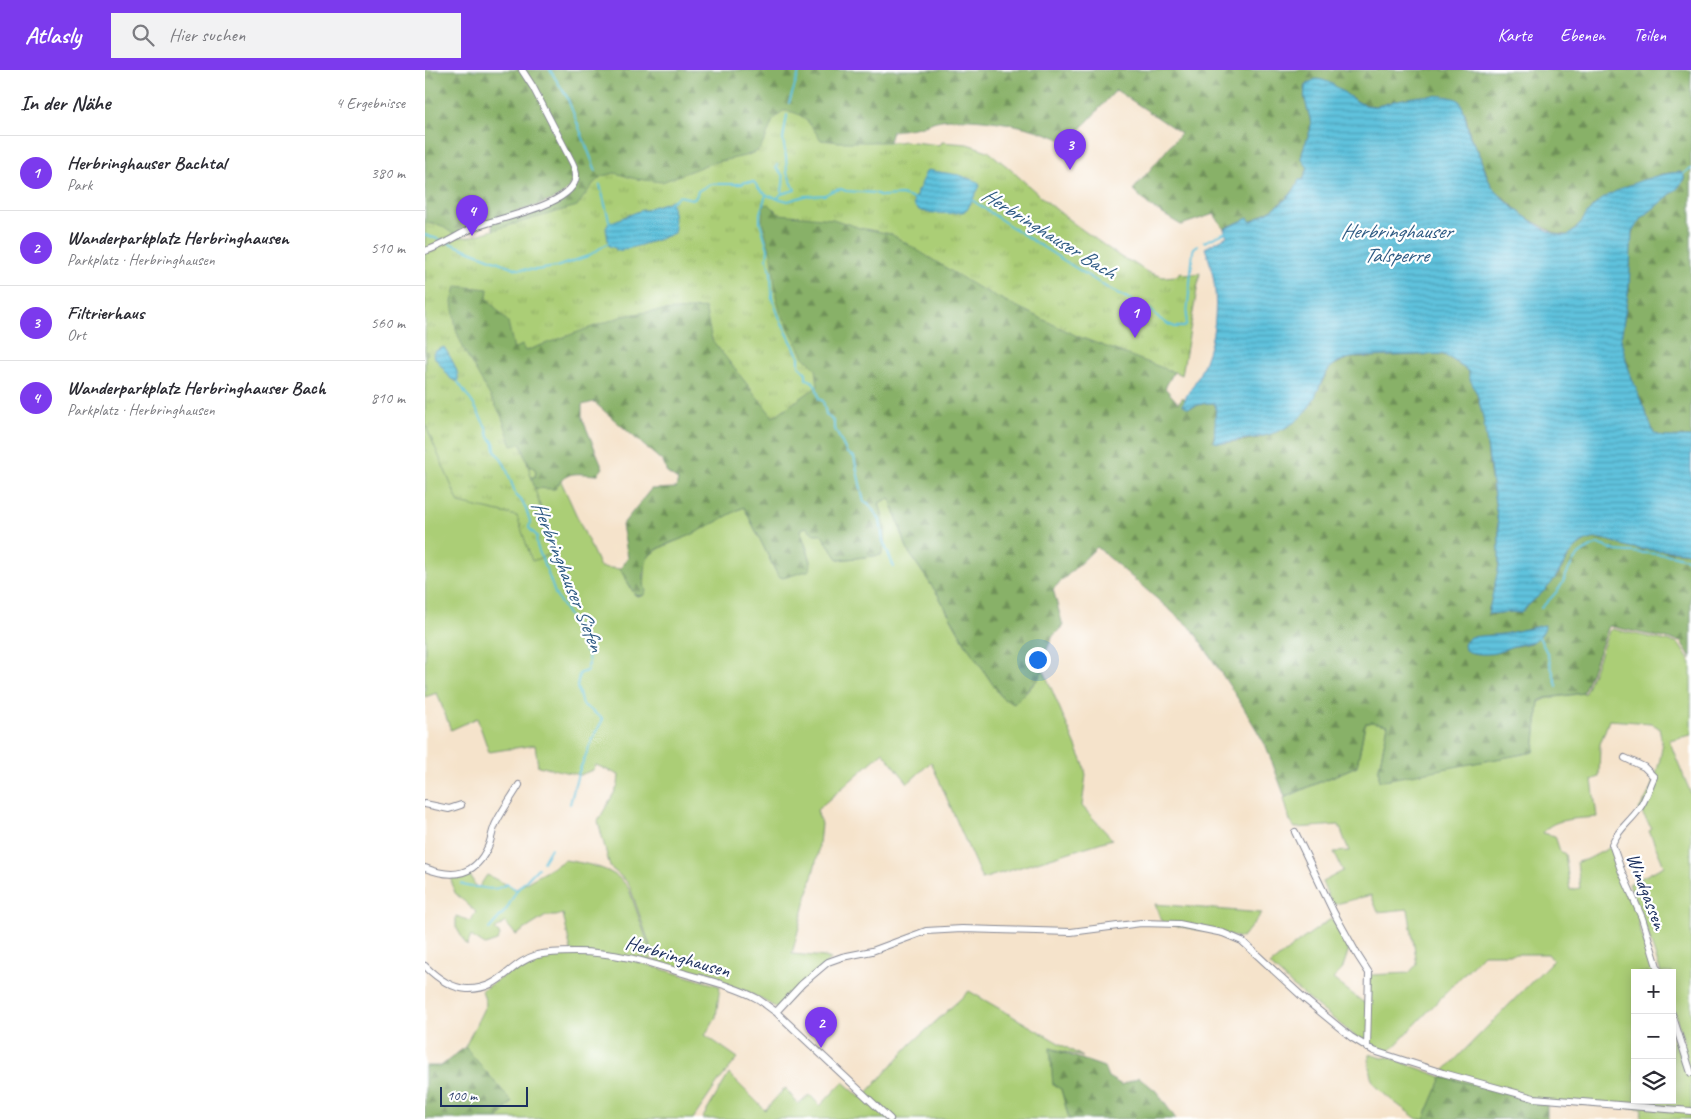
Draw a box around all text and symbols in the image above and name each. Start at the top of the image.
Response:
search box [111,13,461,58]
text: Atlasly [25,20,81,50]
icon: search [129,21,157,49]
text: Hier suchen [169,23,245,47]
text: Karte [1497,24,1532,46]
text: Ebenen [1560,24,1605,46]
text: Teilen [1633,24,1666,46]
text: In der Nähe [20,90,110,116]
text: 4 Ergebnisse [336,93,405,113]
pin: 3 [1054,129,1086,170]
text: Herbringhauser Bachtal [67,151,226,175]
text: 1 [32,163,40,183]
text: 380 m [371,163,405,183]
text: Park [67,175,92,195]
water label: Herbringhauser Bach [977,181,1123,286]
pin: 4 [456,195,488,236]
water label: Herbringhauser Talsperre [1340,218,1455,268]
text: Wanderparkplatz Herbringhausen [67,226,289,250]
text: 2 [32,238,40,258]
text: 510 m [371,238,405,258]
text: Parkplatz · Herbringhausen [67,250,215,270]
pin: 1 [1119,297,1151,338]
text: Filtrierhaus [67,301,144,325]
text: 3 [32,313,40,333]
text: 560 m [371,313,405,333]
text: Ort [67,325,86,345]
text: Wanderparkplatz Herbringhauser Bach [67,376,325,400]
text: 4 [32,388,40,408]
text: 810 m [371,388,405,408]
text: Parkplatz · Herbringhausen [67,400,215,420]
water label: Herbringhauser Siefen [526,497,611,656]
your location [1025,647,1051,673]
street label: Windgassen [1621,849,1673,934]
street label: Herbringhausen [623,930,734,984]
map controls [1631,969,1676,1104]
button: + [1631,969,1676,1014]
pin: 2 [805,1007,837,1048]
button: − [1631,1014,1676,1059]
button: layers [1631,1059,1676,1104]
scale bar [440,1084,527,1107]
text: 100 m [447,1087,477,1104]

